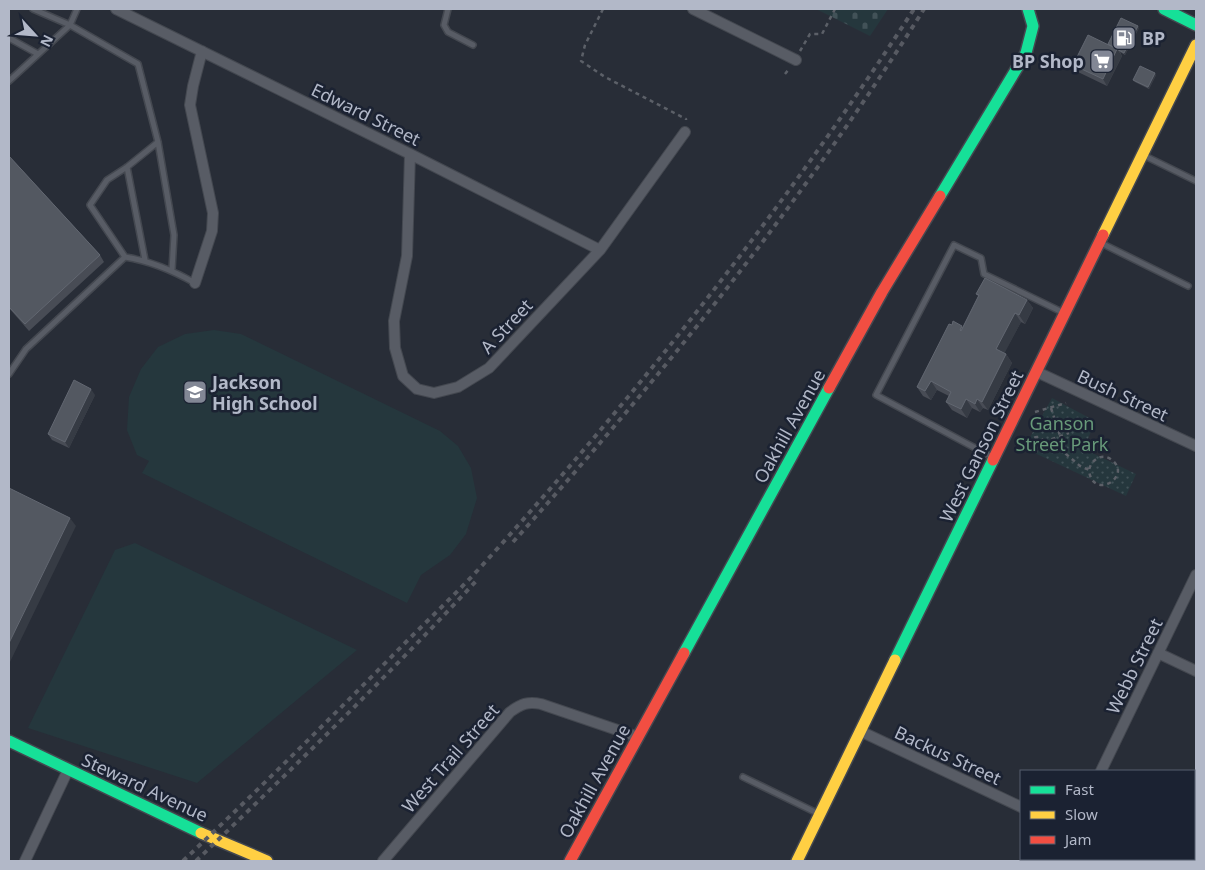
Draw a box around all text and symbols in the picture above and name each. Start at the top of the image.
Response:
north arrow [10,10,60,60]
fuel station icon: BP [1111,25,1137,51]
place label: BP [1142,26,1165,50]
text: N [36,32,58,50]
supermarket icon: BP Shop [1089,48,1115,74]
place label: BP Shop [1012,49,1084,73]
street label: Edward Street [308,77,425,151]
street label: A Street [475,293,538,358]
street label: Bush Street [1074,364,1173,427]
street label: Oakhill Avenue [748,365,830,487]
street label: West Ganson Street [934,366,1028,526]
place label: Jackson High School [210,370,318,415]
school or university icon: Jackson High School [182,379,208,405]
park label: Ganson Street Park [1016,411,1109,456]
street label: Webb Street [1101,614,1168,718]
street label: West Trail Street [396,698,504,818]
street label: Oakhill Avenue [553,720,635,842]
street label: Backus Street [891,720,1006,790]
street label: Steward Avenue [78,747,212,827]
legend [1020,770,1195,860]
text: Fast [1065,779,1094,799]
text: Slow [1065,804,1098,824]
text: Jam [1063,829,1092,849]

